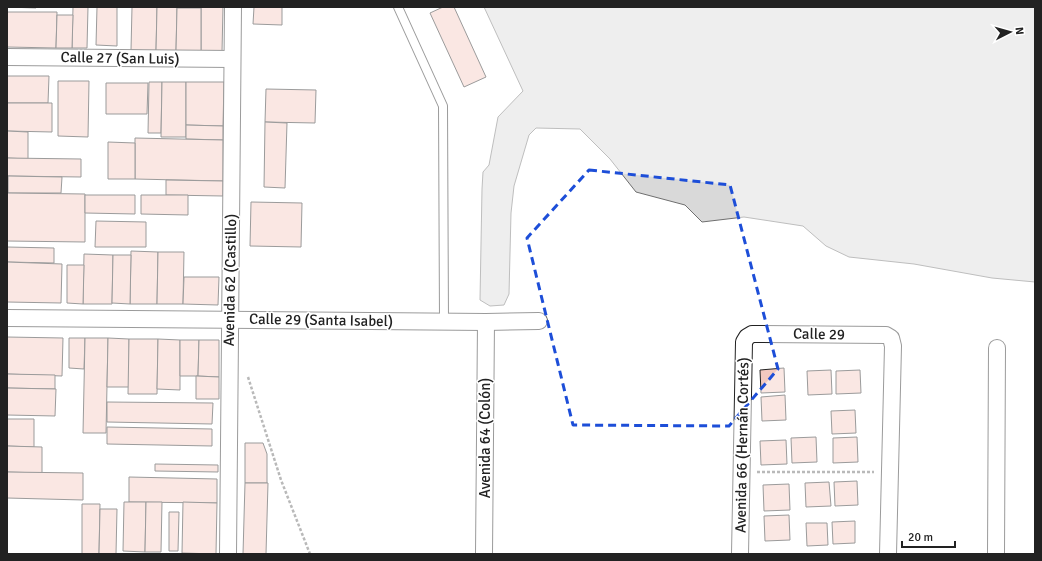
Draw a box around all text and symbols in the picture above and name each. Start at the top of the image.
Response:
north arrow [990,12,1030,52]
text: N [1013,27,1026,35]
street label: Calle 27 (San Luis) [60,48,180,68]
street label: Avenida 62 (Castillo) [220,214,240,346]
street label: Calle 29 (Santa Isabel) [249,310,393,330]
street label: Calle 29 [793,325,845,343]
street label: Avenida 66 (Hernán Cortés) [731,357,753,533]
street label: Avenida 64 (Colón) [476,378,494,498]
scale bar [902,523,955,549]
text: 20 m [908,530,933,545]

